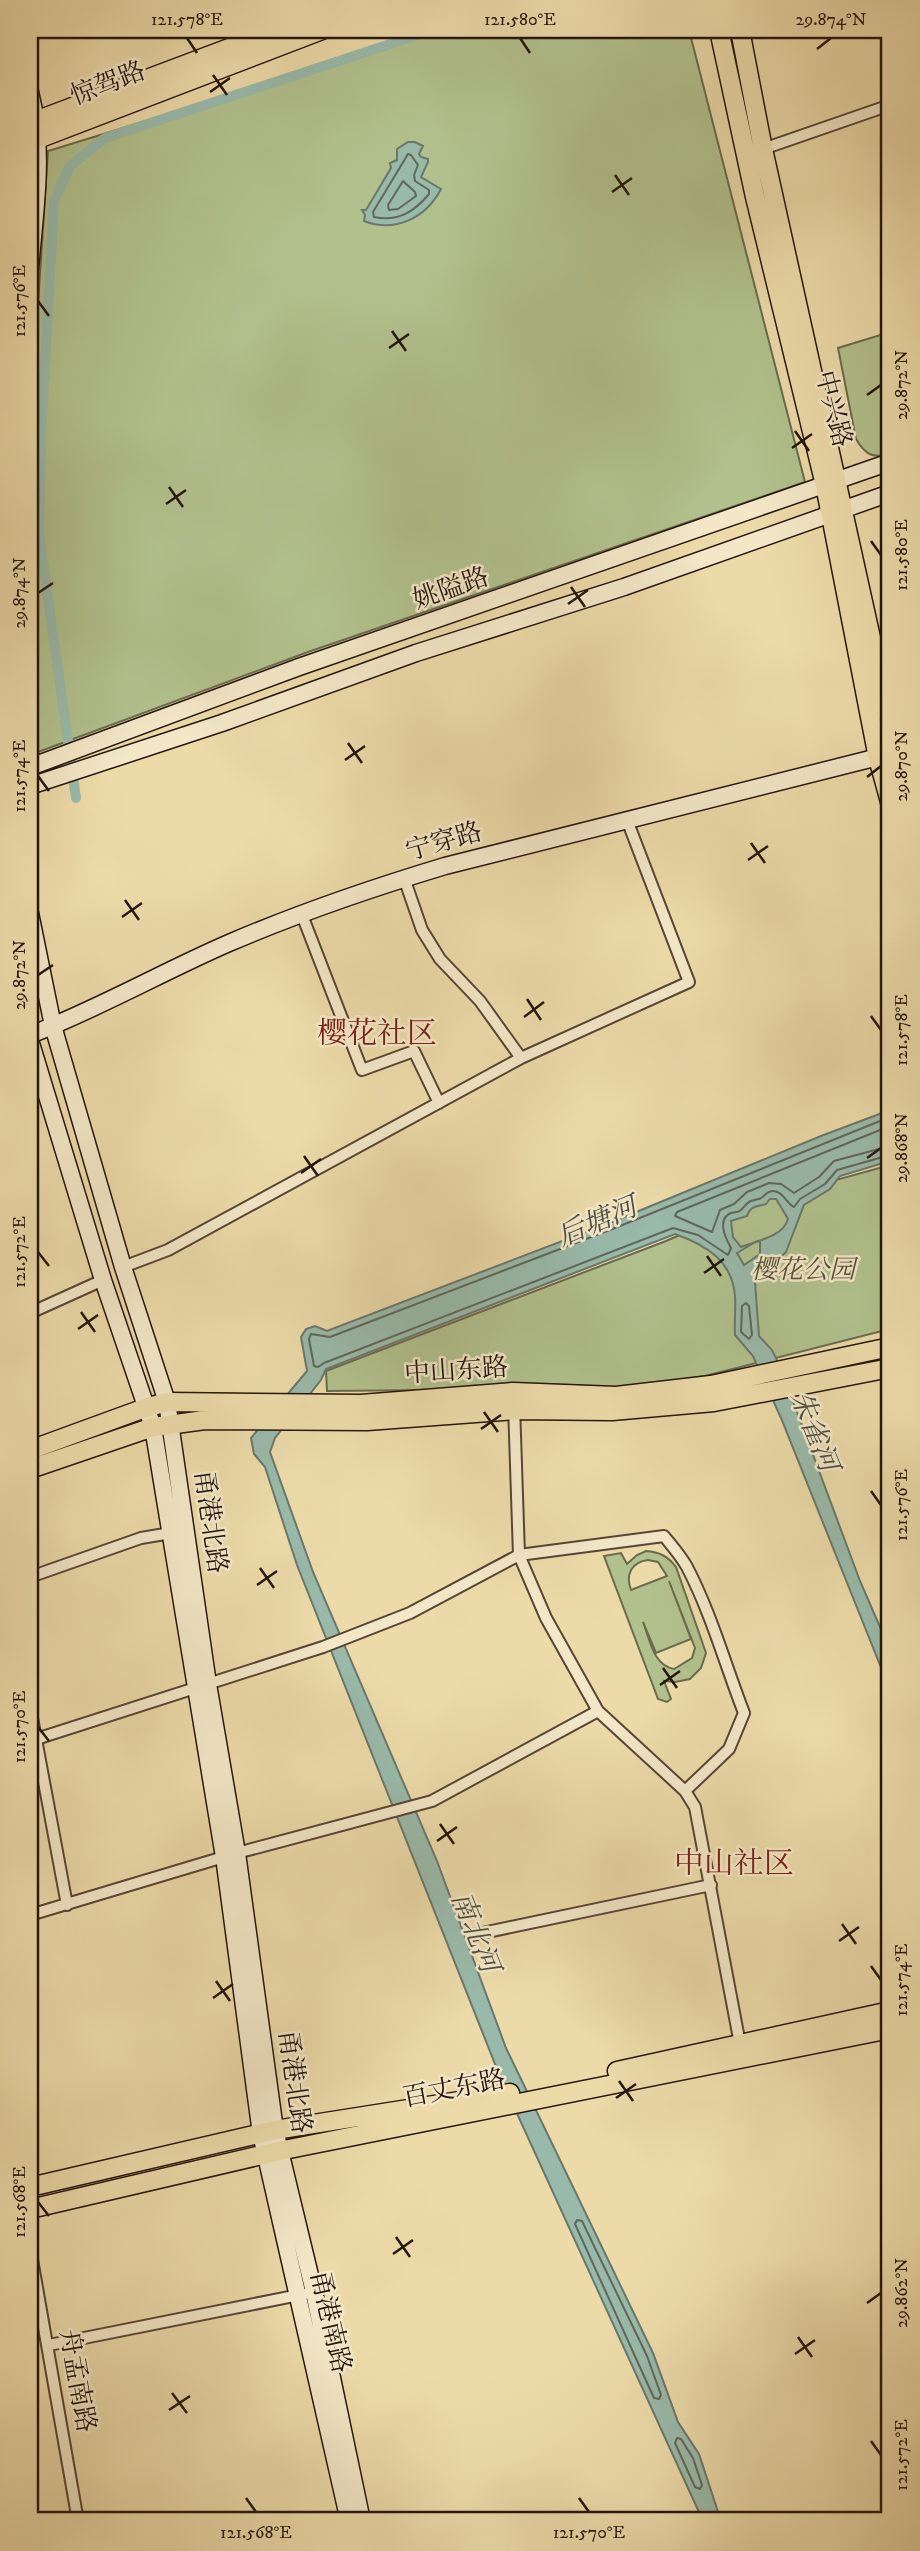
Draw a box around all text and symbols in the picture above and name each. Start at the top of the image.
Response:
text: 121.578°E [151,9,223,31]
text: 121.580°E [484,9,556,31]
text: 29.874°N [795,9,867,31]
street label: 惊驾路 [66,55,150,113]
text: 121.576°E [9,265,31,337]
text: 29.872°N [891,350,913,420]
street label: 中兴路 [808,367,858,451]
text: 121.580°E [891,519,913,591]
text: 29.874°N [9,557,31,629]
street label: 姚隘路 [409,561,493,617]
text: 29.870°N [891,730,913,801]
text: 121.574°E [9,739,31,813]
street label: 宁穿路 [402,815,486,869]
text: 29.872°N [9,940,31,1010]
text: 121.578°E [891,994,913,1066]
district label: 樱花社区 [317,1016,437,1053]
text: 29.868°N [891,1113,913,1183]
water label: 后塘河 [551,1188,647,1255]
text: 121.572°E [9,1216,31,1288]
park label: 樱花公园 [751,1254,859,1287]
street label: 中山东路 [403,1351,509,1391]
water label: 朱雀河 [782,1385,848,1481]
street label: 甬港北路 [186,1468,234,1576]
text: 121.576°E [891,1469,913,1541]
text: 121.570°E [9,1690,31,1763]
district label: 中山社区 [674,1846,794,1883]
water label: 南北河 [443,1886,509,1982]
text: 121.574°E [891,1943,913,2017]
street label: 甬港北路 [270,2028,318,2136]
street label: 百丈东路 [400,2063,508,2115]
text: 121.568°E [9,2166,31,2238]
text: 29.862°N [891,2258,913,2328]
street label: 甬港南路 [302,2268,358,2376]
street label: 舟孟南路 [52,2327,102,2435]
text: 121.572°E [891,2419,913,2491]
text: 121.568°E [220,2522,292,2544]
text: 121.570°E [553,2522,626,2544]

